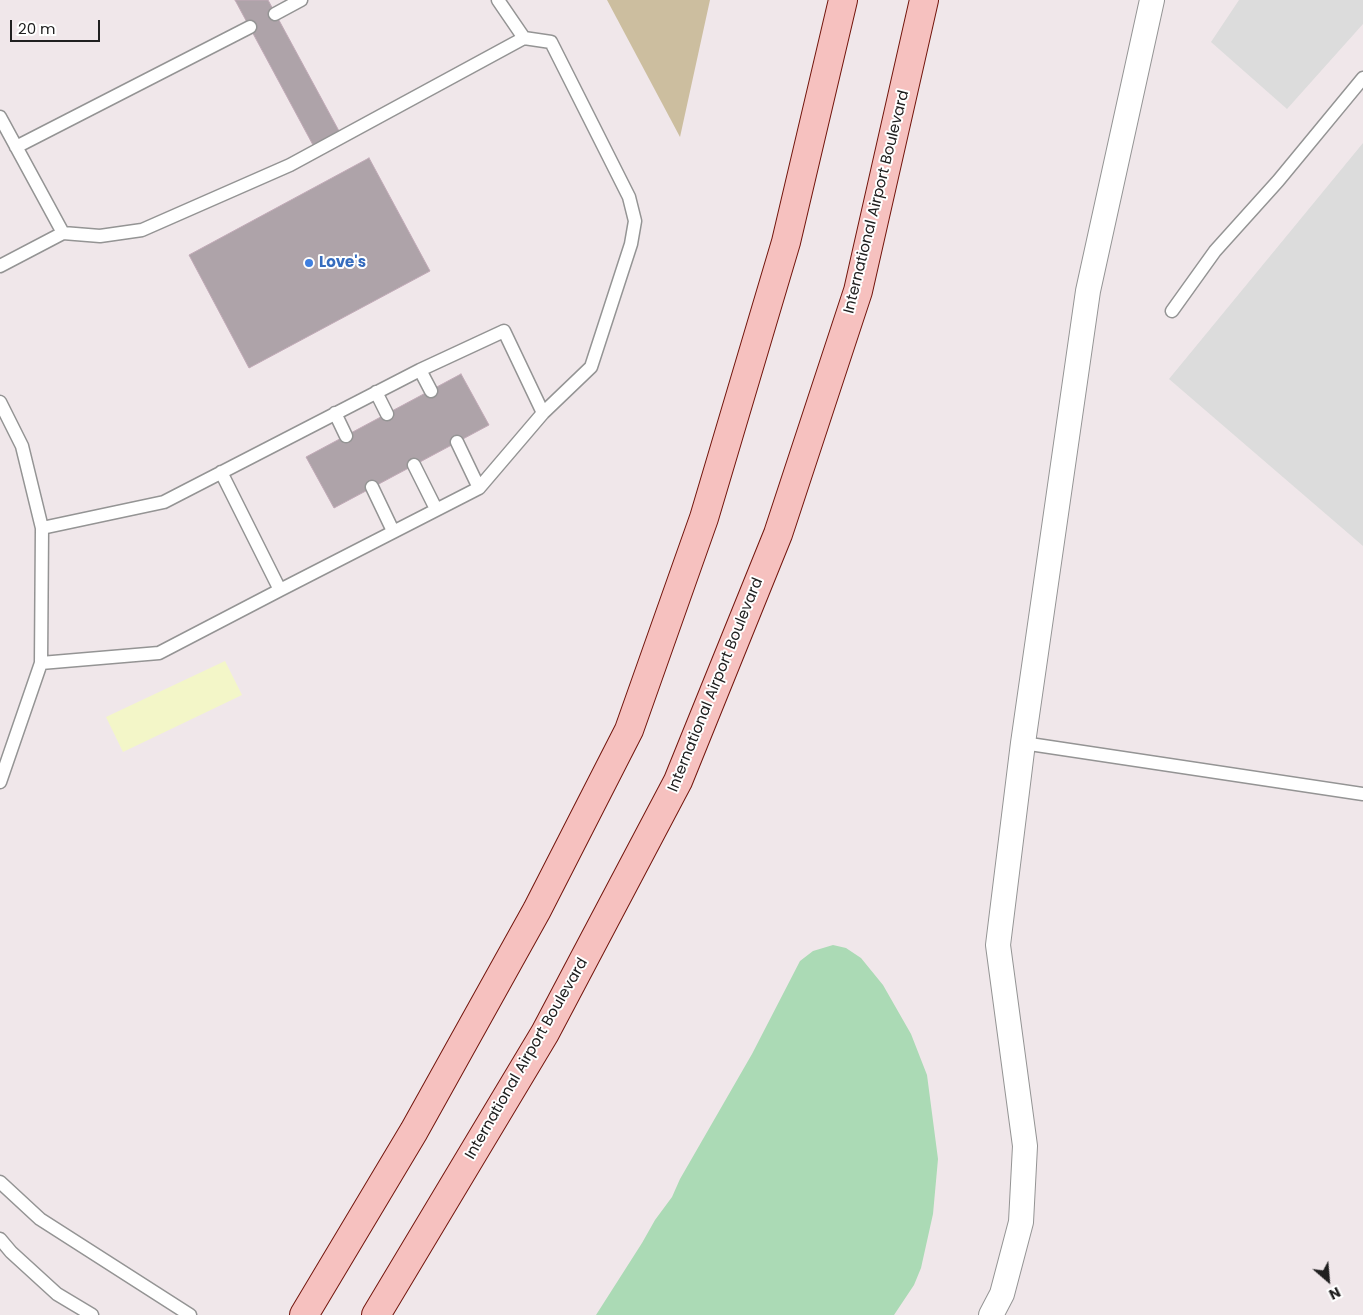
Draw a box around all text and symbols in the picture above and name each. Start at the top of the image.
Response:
scale bar [12,10,102,42]
text: 20 m [18,18,56,39]
street label: International Airport Boulevard [841,89,913,315]
place label: Love's [319,254,366,272]
marker: Love's [303,257,315,269]
street label: International Airport Boulevard [665,575,767,795]
street label: International Airport Boulevard [462,955,592,1163]
north arrow [1303,1255,1353,1305]
text: N [1326,1282,1344,1305]

